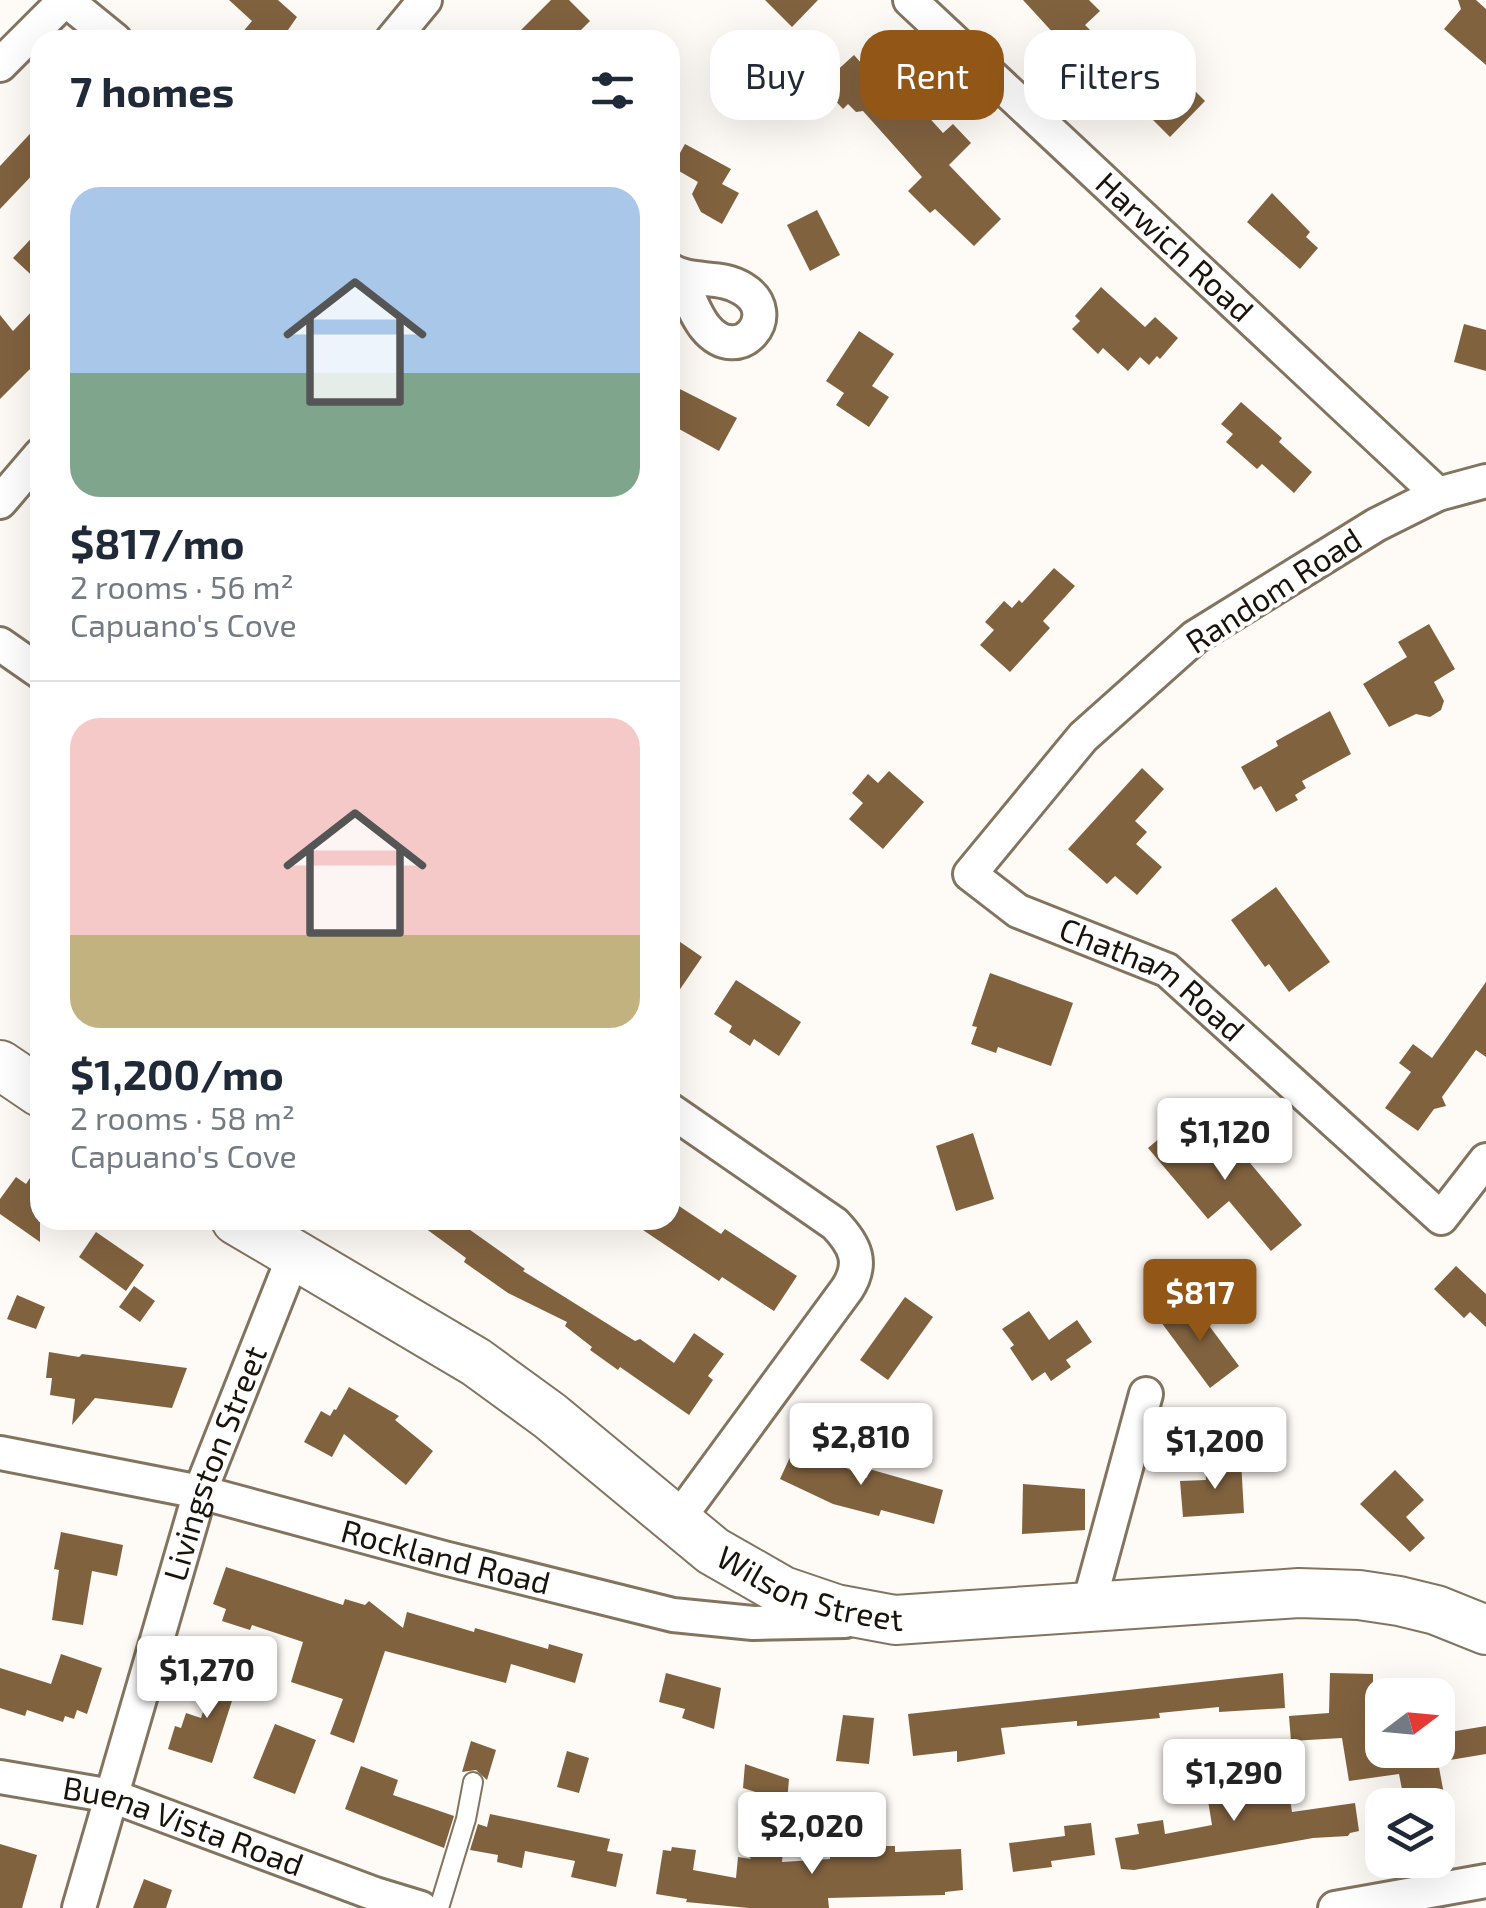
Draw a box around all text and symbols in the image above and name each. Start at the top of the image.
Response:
chip: Buy [710,30,840,120]
chip: Rent [860,30,1004,120]
chip: Filters [1024,30,1196,120]
icon: filters [585,63,640,118]
text: 7 homes [70,65,234,115]
street label: Harwich Road [1089,163,1262,328]
icon: home [265,252,445,432]
text: $817/mo [70,517,245,567]
street label: Random Road [1178,519,1368,660]
text: 2 rooms · 56 m² [70,567,294,605]
text: Capuano's Cove [70,605,297,643]
icon: home [265,783,445,963]
street label: Chatham Road [1054,908,1253,1048]
text: $1,200/mo [70,1048,284,1098]
text: 2 rooms · 58 m² [70,1098,295,1136]
pin: $1,120 [1144,1098,1306,1183]
text: $1,120 [1179,1111,1271,1149]
text: Capuano's Cove [70,1136,297,1174]
pin: $817 [1141,1259,1259,1344]
text: $817 [1165,1272,1235,1310]
street label: Livingston Street [154,1340,273,1585]
pin: $2,810 [780,1403,942,1488]
pin: $1,200 [1134,1407,1296,1492]
text: $2,810 [812,1416,910,1454]
text: $1,200 [1165,1420,1265,1458]
street label: Rockland Road [337,1510,555,1601]
street label: Wilson Street [711,1536,904,1637]
pin: $1,270 [126,1636,288,1721]
text: $1,270 [159,1649,255,1687]
north arrow [1365,1678,1455,1768]
map controls [1365,1678,1455,1878]
pin: $1,290 [1153,1739,1315,1824]
text: $1,290 [1185,1752,1283,1790]
street label: Buena Vista Road [60,1767,309,1883]
button: layers [1365,1788,1455,1878]
pin: $2,020 [731,1792,893,1877]
text: $2,020 [760,1805,864,1843]

